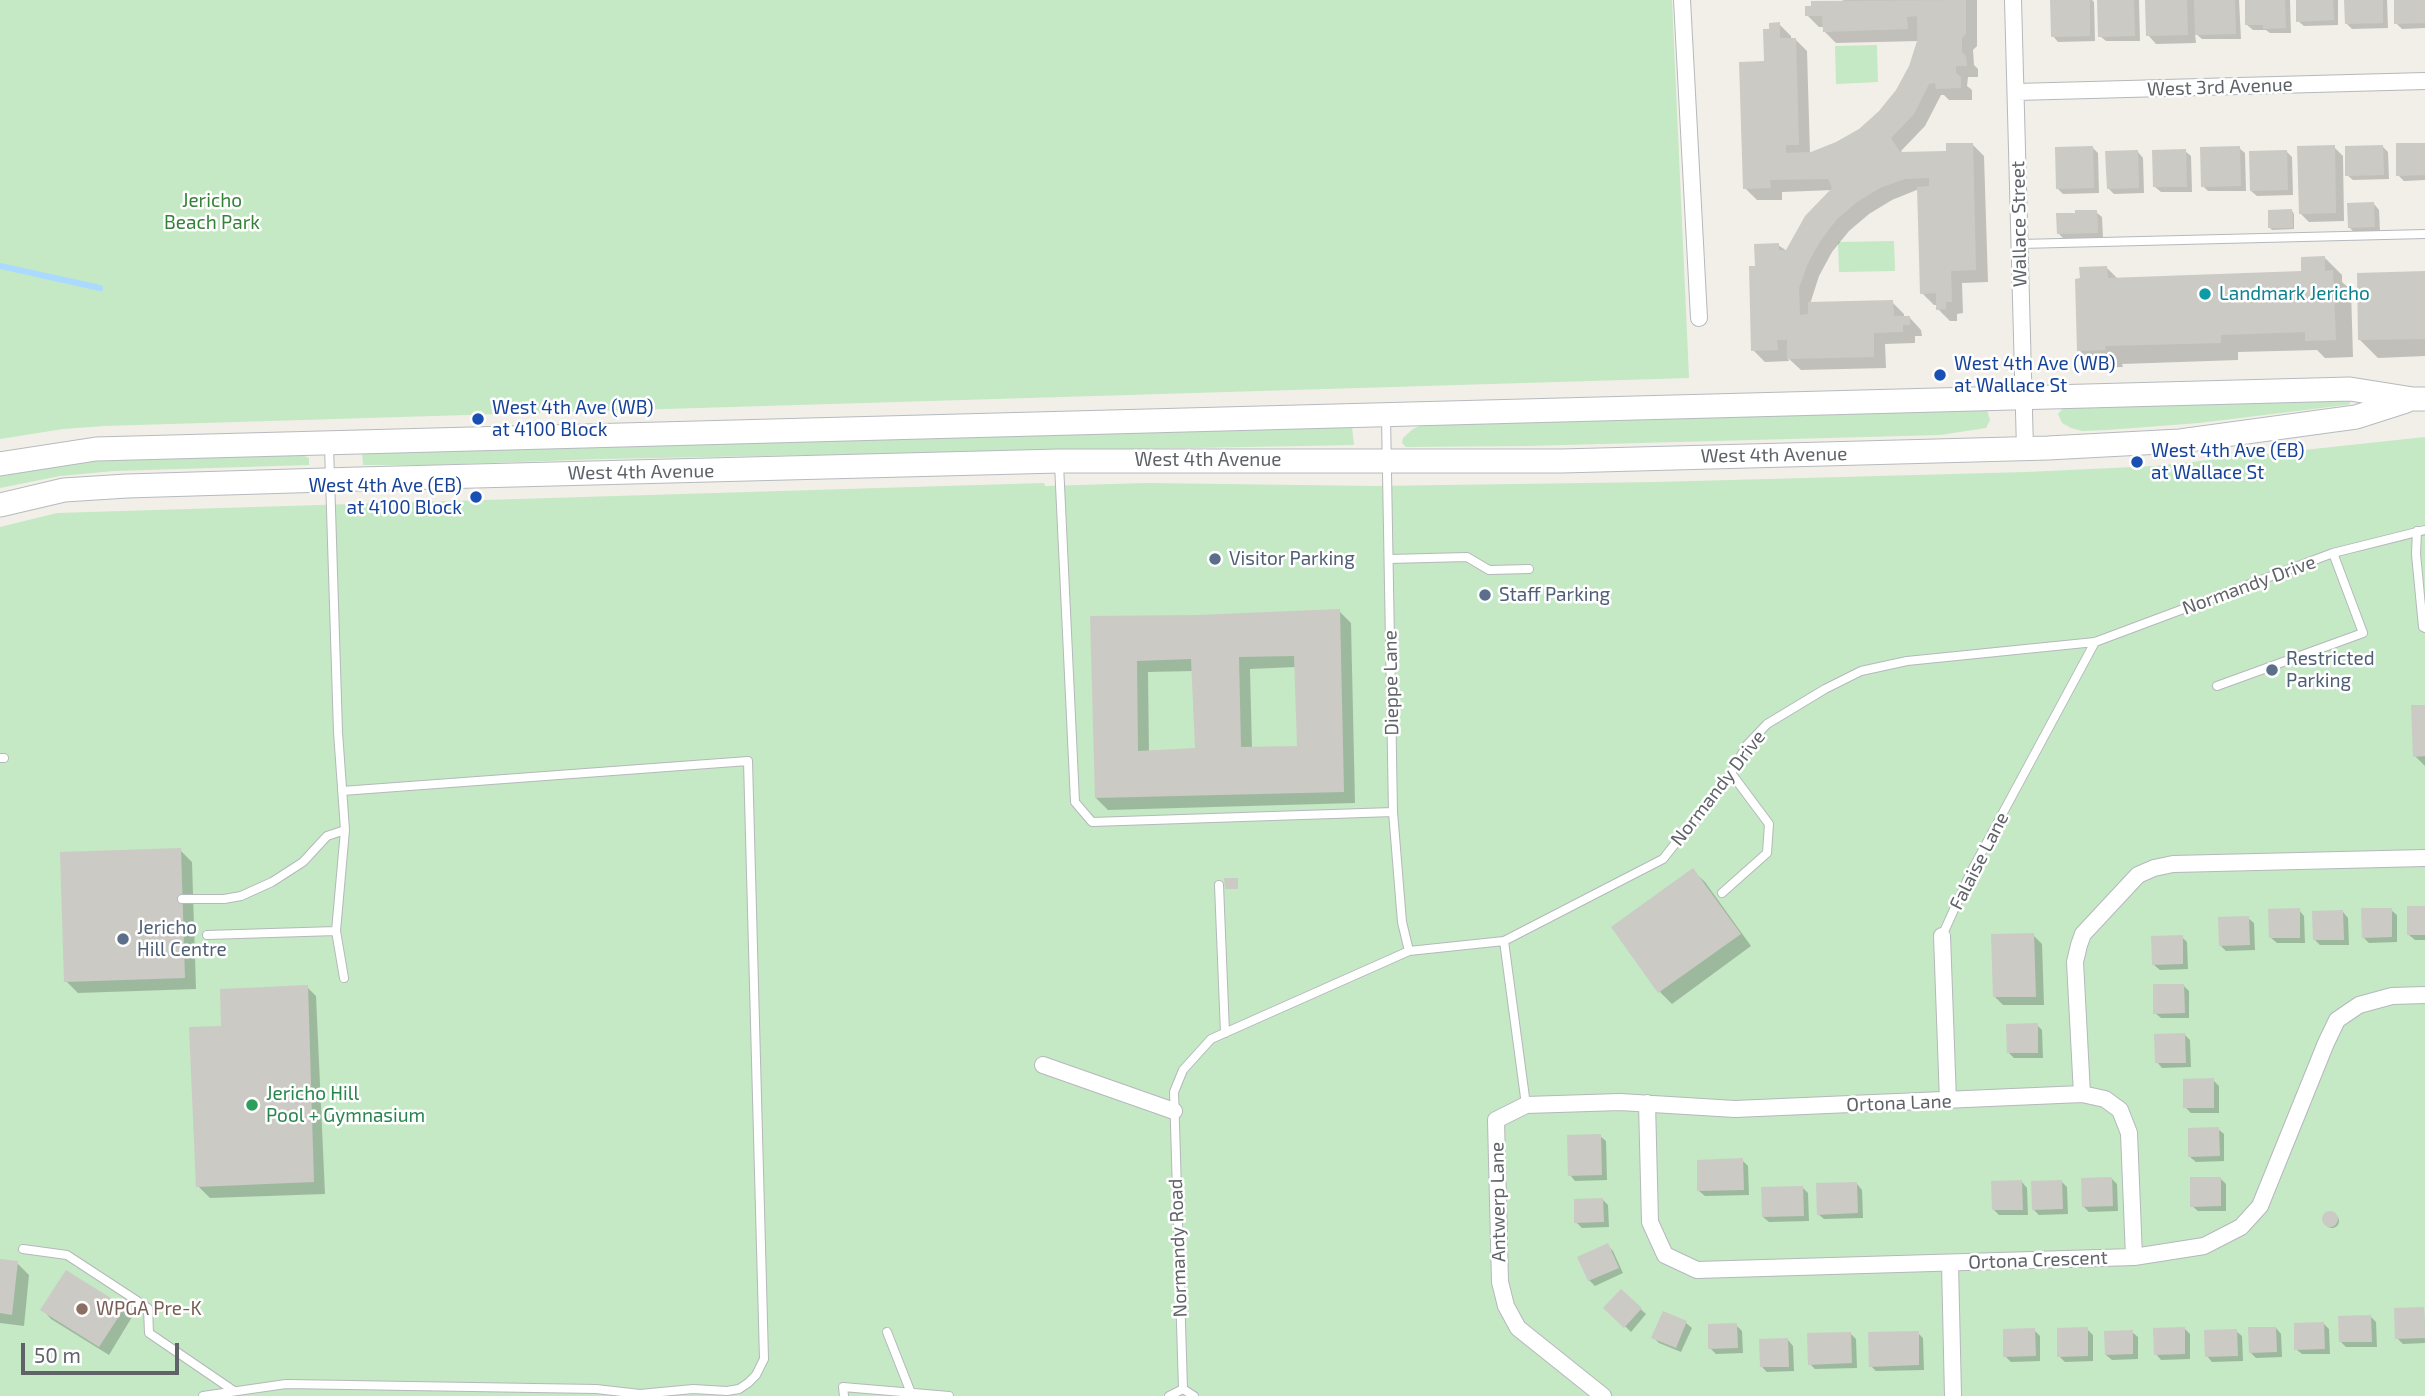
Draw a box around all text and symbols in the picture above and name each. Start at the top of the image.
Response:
street label: West 3rd Avenue [2147,73,2293,101]
street label: Wallace Street [2006,161,2032,287]
park label: Jericho Beach Park [164,190,260,234]
place label: Landmark Jericho [2219,283,2370,305]
marker: Landmark Jericho [2197,286,2213,302]
place label: West 4th Ave (WB) at Wallace St [1954,353,2116,397]
marker: West 4th Ave (WB) at Wallace St [1932,367,1948,383]
place label: West 4th Ave (WB) at 4100 Block [492,397,654,441]
marker: West 4th Ave (WB) at 4100 Block [470,411,486,427]
place label: West 4th Ave (EB) at Wallace St [2151,440,2305,484]
street label: West 4th Avenue [1700,442,1848,468]
street label: West 4th Avenue [1135,449,1281,471]
marker: West 4th Ave (EB) at Wallace St [2129,454,2145,470]
street label: West 4th Avenue [567,459,715,485]
place label: West 4th Ave (EB) at 4100 Block [308,475,462,519]
marker: West 4th Ave (EB) at 4100 Block [468,489,484,505]
place label: Visitor Parking [1229,548,1355,570]
street label: Normandy Drive [2179,550,2319,620]
marker: Visitor Parking [1207,551,1223,567]
place label: Staff Parking [1499,584,1610,606]
marker: Staff Parking [1477,587,1493,603]
street label: Dieppe Lane [1379,630,1403,736]
place label: Restricted Parking [2286,648,2375,692]
marker: Restricted Parking [2264,662,2280,678]
street label: Normandy Drive [1666,726,1770,850]
street label: Falaise Lane [1945,808,2013,914]
place label: Jericho Hill Centre [137,917,227,961]
marker: Jericho Hill Centre [115,931,131,947]
place label: Jericho Hill Pool + Gymnasium [266,1083,425,1127]
street label: Ortona Lane [1846,1090,1952,1116]
marker: Jericho Hill Pool + Gymnasium [244,1097,260,1113]
street label: Antwerp Lane [1486,1142,1510,1262]
street label: Normandy Road [1164,1178,1192,1318]
street label: Ortona Crescent [1968,1246,2108,1274]
place label: WPGA Pre-K [96,1298,202,1320]
marker: WPGA Pre-K [74,1301,90,1317]
scale bar [24,1330,182,1374]
text: 50 m [34,1342,81,1367]

